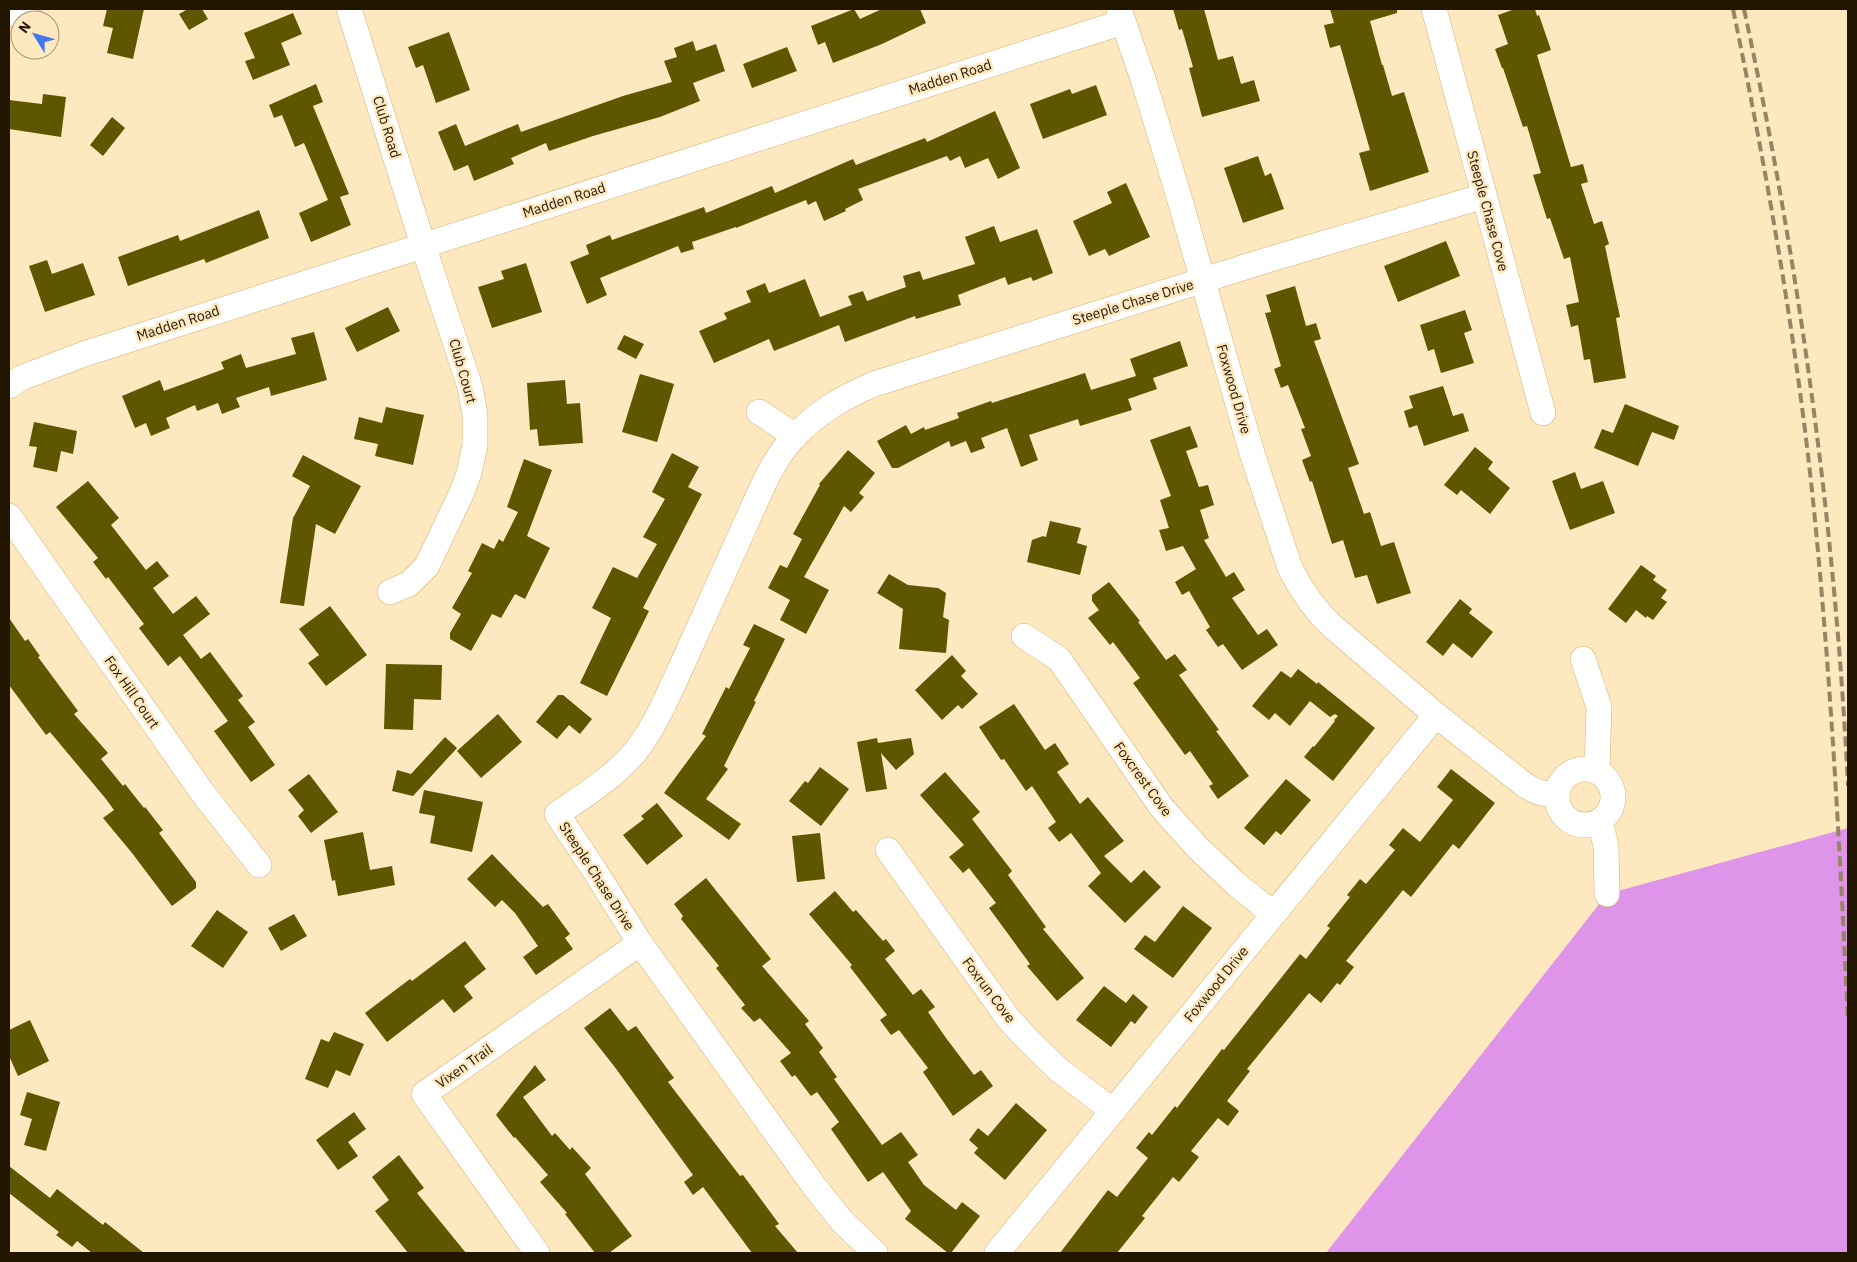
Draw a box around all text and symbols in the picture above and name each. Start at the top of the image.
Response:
north arrow [10,10,60,60]
text: N [14,18,35,37]
street label: Madden Road [906,55,994,99]
street label: Club Road [369,94,405,160]
street label: Steeple Chase Cove [1463,149,1513,274]
street label: Madden Road [520,178,608,222]
street label: Steeple Chase Drive [1070,275,1196,329]
street label: Madden Road [134,301,222,345]
street label: Club Court [445,337,481,406]
street label: Foxwood Drive [1213,342,1255,436]
street label: Fox Hill Court [100,652,164,732]
street label: Foxcrest Cove [1110,738,1176,820]
street label: Steeple Chase Drive [555,818,639,934]
street label: Foxwood Drive [1180,942,1252,1026]
street label: Foxrun Cove [958,954,1020,1027]
street label: Vixen Trail [432,1040,496,1092]

